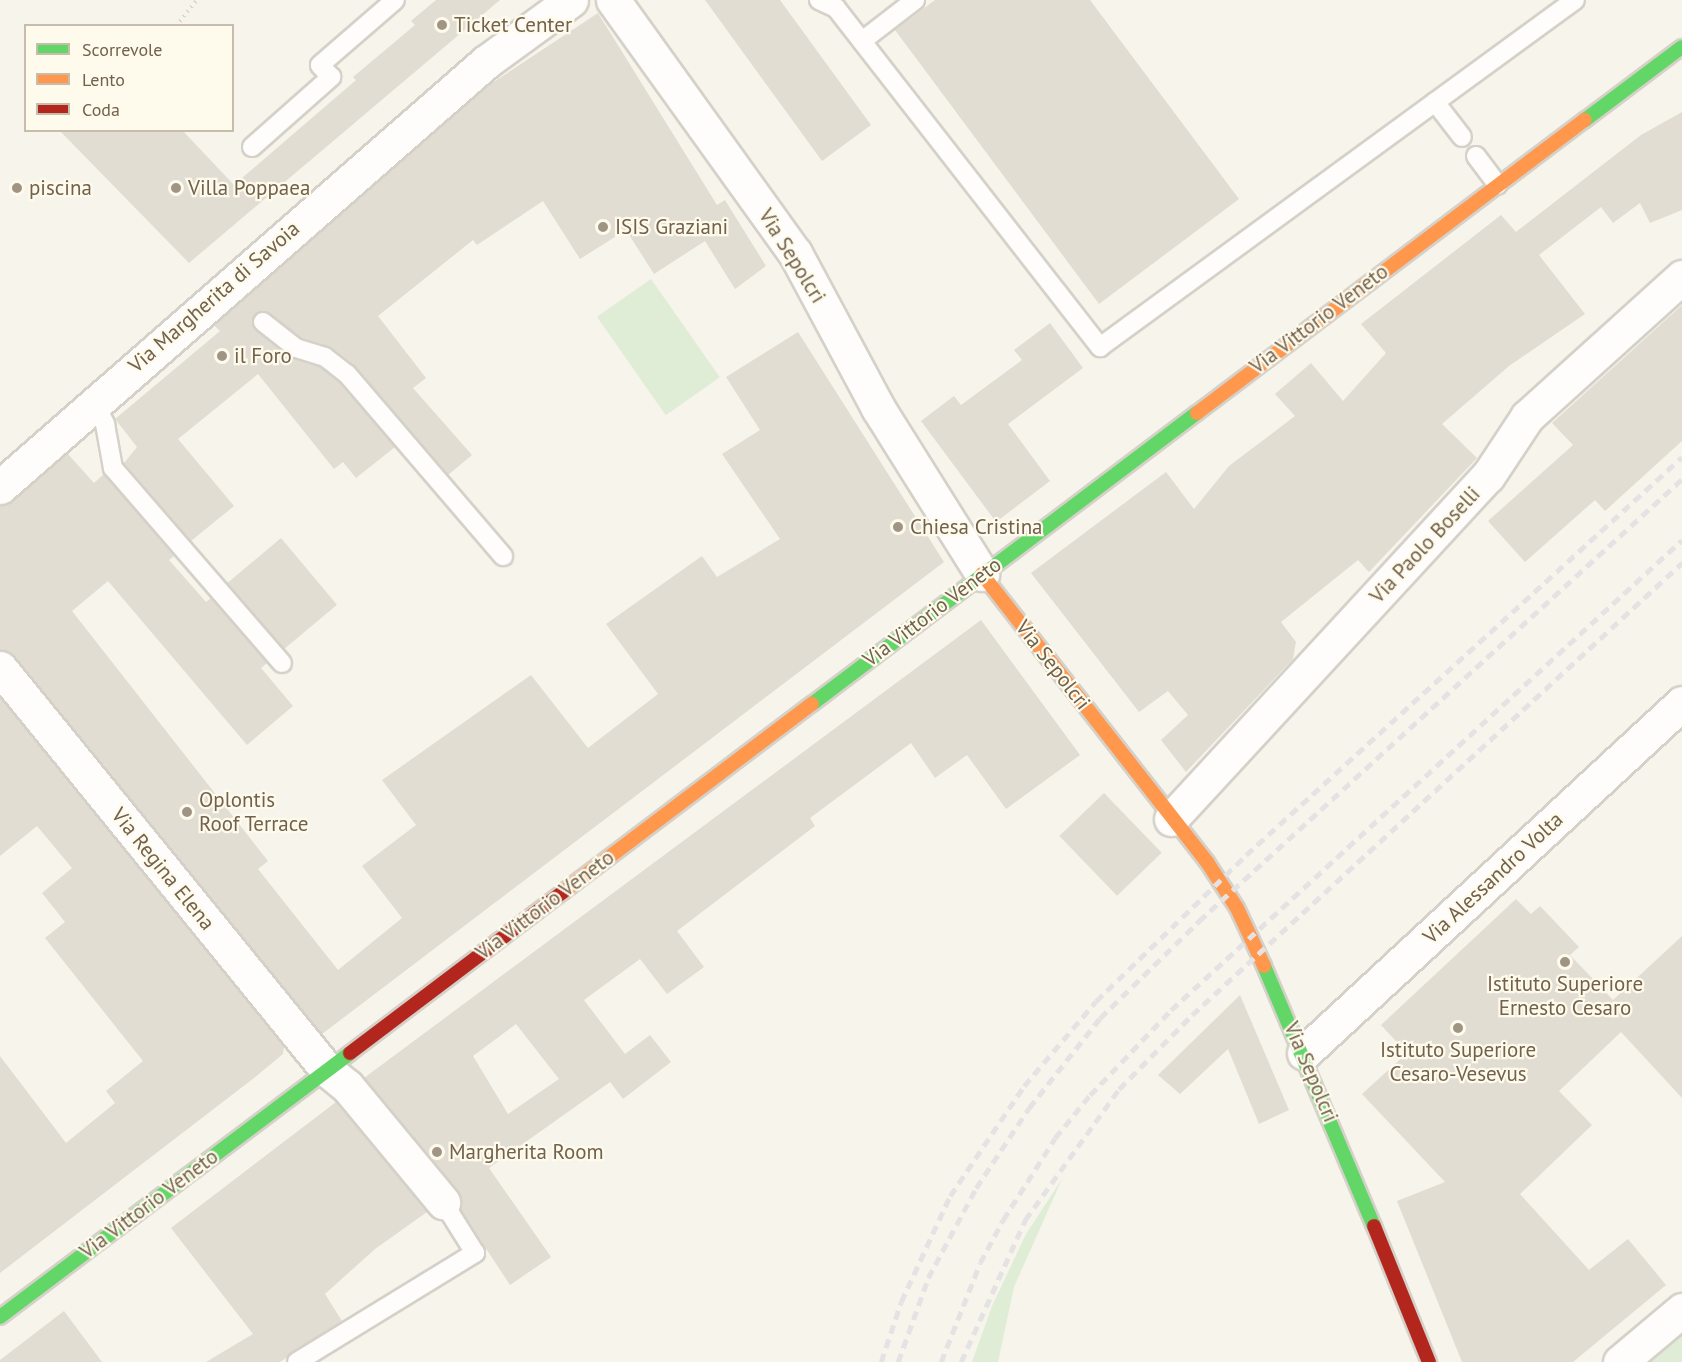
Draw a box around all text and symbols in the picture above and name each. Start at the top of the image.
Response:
place label: Ticket Center [454,12,572,38]
marker: Ticket Center [435,18,449,32]
legend [24,24,234,132]
text: Scorrevole [82,38,162,61]
text: Lento [82,68,125,91]
text: Coda [82,98,120,121]
place label: piscina [29,175,92,201]
place label: Villa Poppaea [188,175,310,201]
marker: piscina [10,181,24,195]
marker: Villa Poppaea [169,181,183,195]
street label: Via Sepolcri [753,204,831,308]
place label: ISIS Graziani [615,214,728,240]
street label: Via Margherita di Savoia [123,216,305,378]
marker: ISIS Graziani [596,220,610,234]
street label: Via Vittorio Veneto [1244,258,1394,380]
place label: il Foro [234,343,292,369]
marker: il Foro [215,349,229,363]
street label: Via Paolo Boselli [1365,481,1485,609]
place label: Chiesa Cristina [910,514,1043,540]
marker: Chiesa Cristina [891,520,905,534]
street label: Via Vittorio Veneto [857,551,1007,673]
street label: Via Sepolcri [1010,615,1096,715]
place label: Oplontis Roof Terrace [199,787,309,837]
street label: Via Regina Elena [106,803,220,935]
marker: Oplontis Roof Terrace [180,805,194,819]
street label: Via Alessandro Volta [1417,806,1569,950]
street label: Via Vittorio Veneto [470,844,620,966]
marker: Istituto Superiore Ernesto Cesaro [1558,955,1572,969]
place label: Istituto Superiore Ernesto Cesaro [1487,971,1643,1021]
street label: Via Sepolcri [1279,1018,1343,1126]
marker: Istituto Superiore Cesaro-Vesevus [1451,1021,1465,1035]
place label: Istituto Superiore Cesaro-Vesevus [1380,1037,1536,1087]
place label: Margherita Room [449,1139,604,1165]
street label: Via Vittorio Veneto [74,1143,224,1265]
marker: Margherita Room [430,1145,444,1159]

